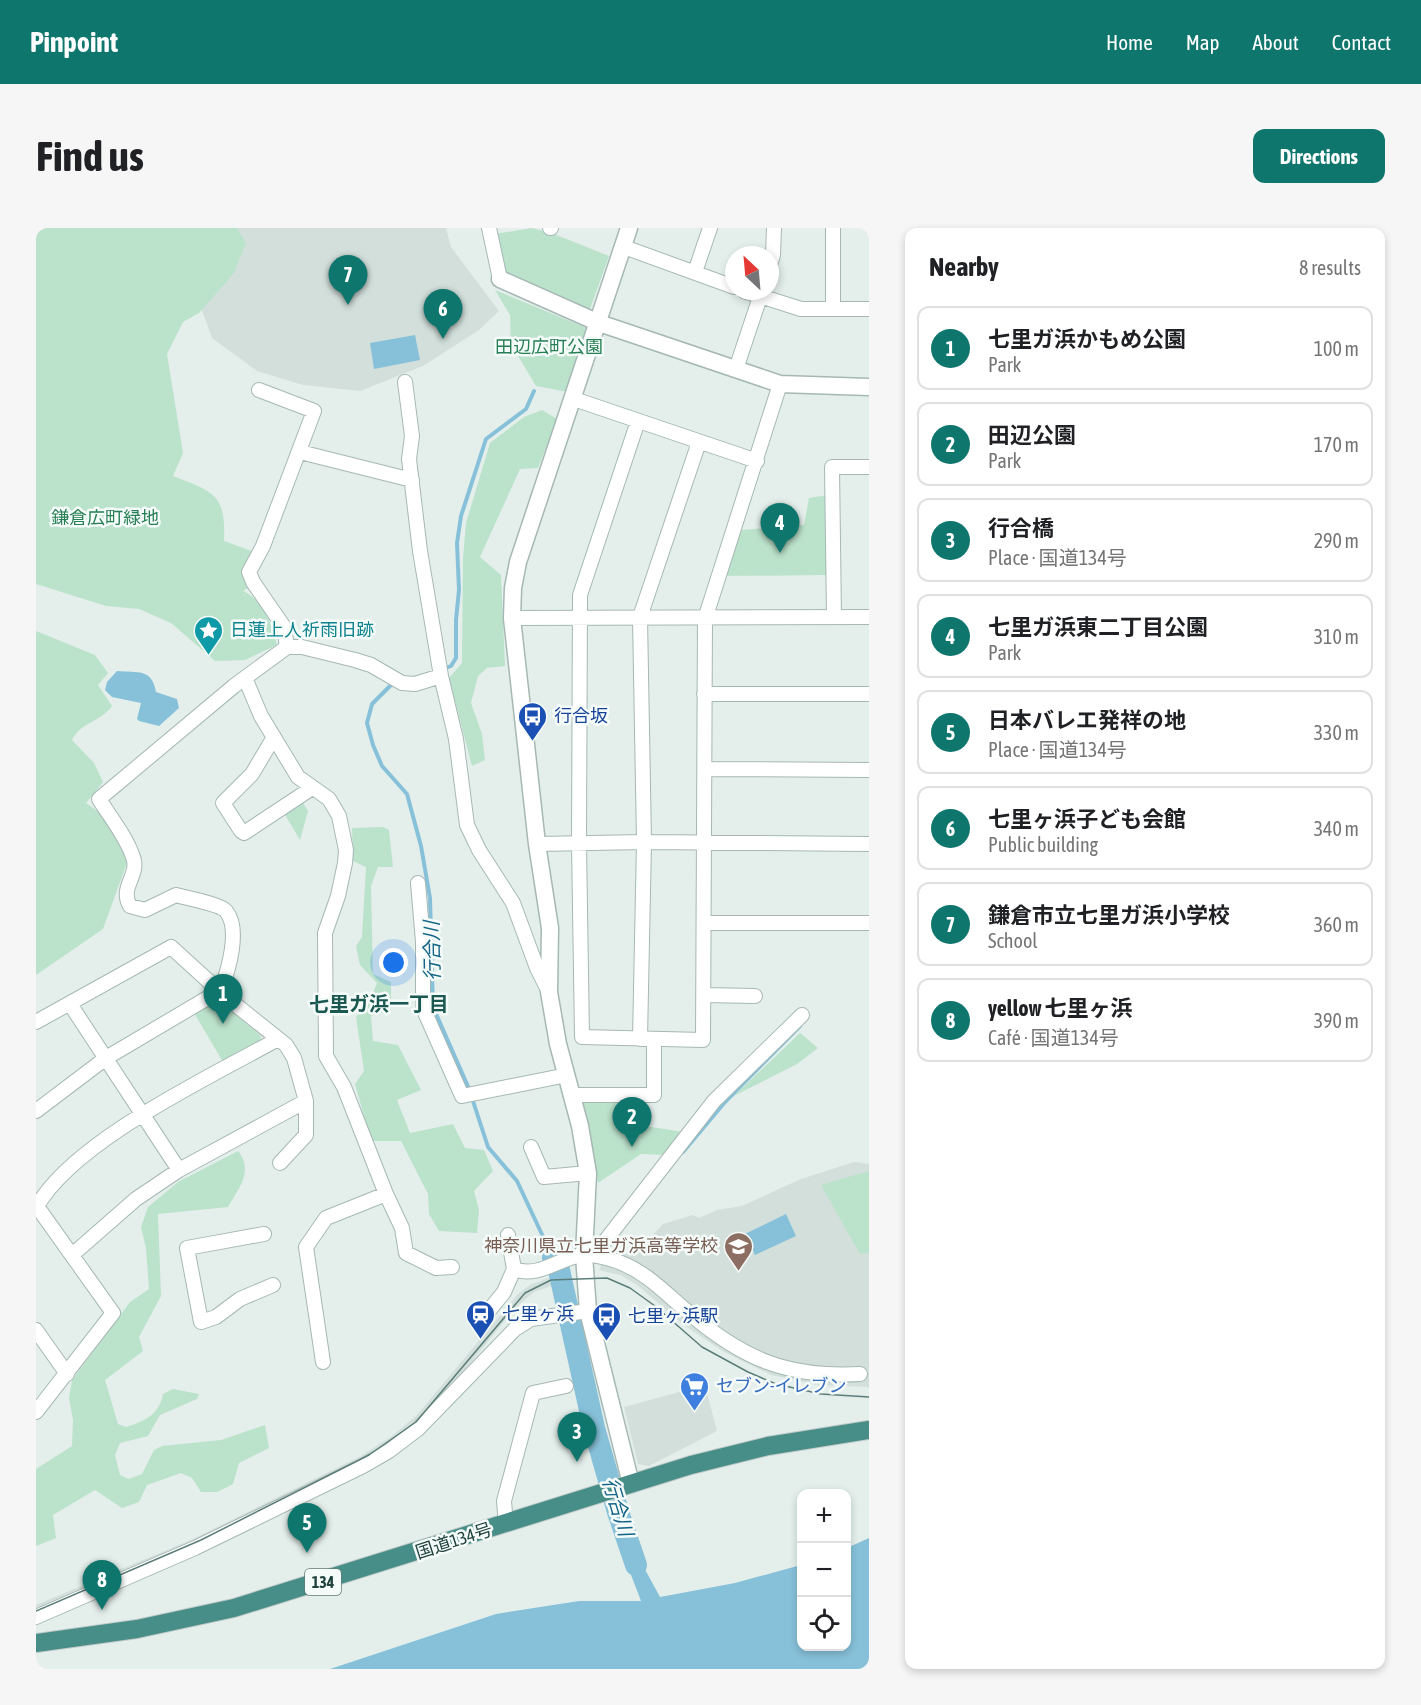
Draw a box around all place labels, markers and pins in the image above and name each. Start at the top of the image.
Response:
pin: 7 [328,256,368,305]
pin: 6 [424,290,462,339]
pin: 4 [760,504,800,553]
place icon: 日蓮上人祈雨旧跡 [193,614,225,656]
place label: 日蓮上人祈雨旧跡 [230,619,374,640]
bus stop icon: 行合坂 [517,700,549,742]
place label: 行合坂 [554,705,608,726]
pin: 1 [204,974,243,1024]
pin: 2 [612,1098,652,1147]
school or university icon: 神奈川県立七里ガ浜高等学校 [723,1230,755,1272]
place label: 神奈川県立七里ガ浜高等学校 [484,1235,718,1256]
station icon: 七里ヶ浜 [465,1298,497,1340]
bus stop icon: 七里ヶ浜駅 [591,1300,623,1342]
place label: 七里ヶ浜 [502,1303,574,1324]
place label: 七里ヶ浜駅 [628,1305,718,1326]
supermarket icon: セブン-イレブン [679,1370,711,1412]
place label: セブン-イレブン [716,1375,847,1396]
pin: 3 [558,1412,596,1462]
pin: 5 [288,1504,326,1553]
pin: 8 [82,1560,122,1610]

